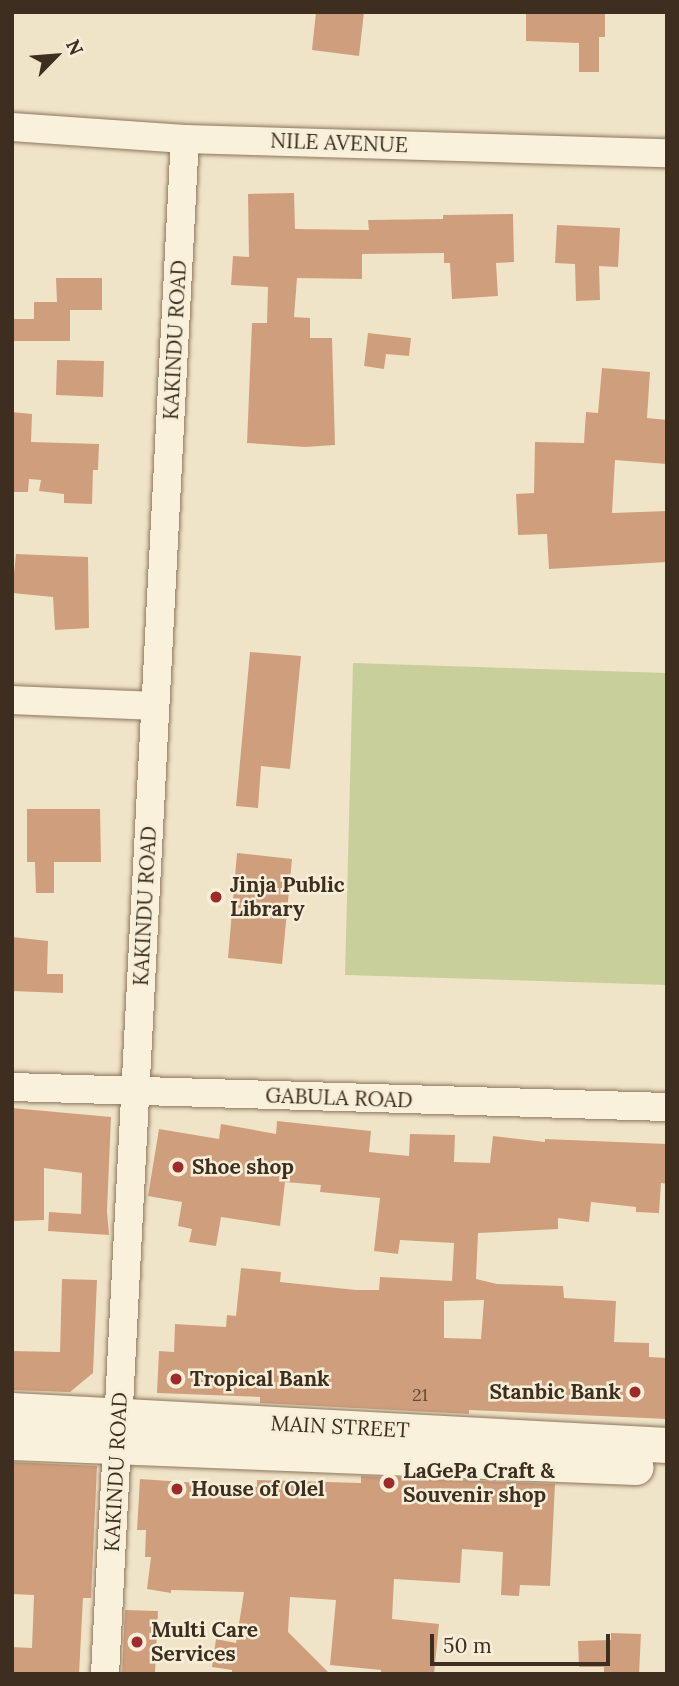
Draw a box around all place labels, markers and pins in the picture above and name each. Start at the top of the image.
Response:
place label: Jinja Public Library [230,872,345,922]
marker: Jinja Public Library [208,889,224,905]
place label: Shoe shop [192,1154,294,1180]
marker: Shoe shop [170,1159,186,1175]
place label: Tropical Bank [190,1366,330,1392]
marker: Tropical Bank [168,1371,184,1387]
place label: Stanbic Bank [489,1379,621,1405]
marker: Stanbic Bank [627,1384,643,1400]
place label: LaGePa Craft & Souvenir shop [403,1458,554,1508]
marker: LaGePa Craft & Souvenir shop [381,1475,397,1491]
place label: House of Olel [191,1476,325,1502]
marker: House of Olel [169,1481,185,1497]
place label: Multi Care Services [151,1617,258,1667]
marker: Multi Care Services [129,1634,145,1650]

